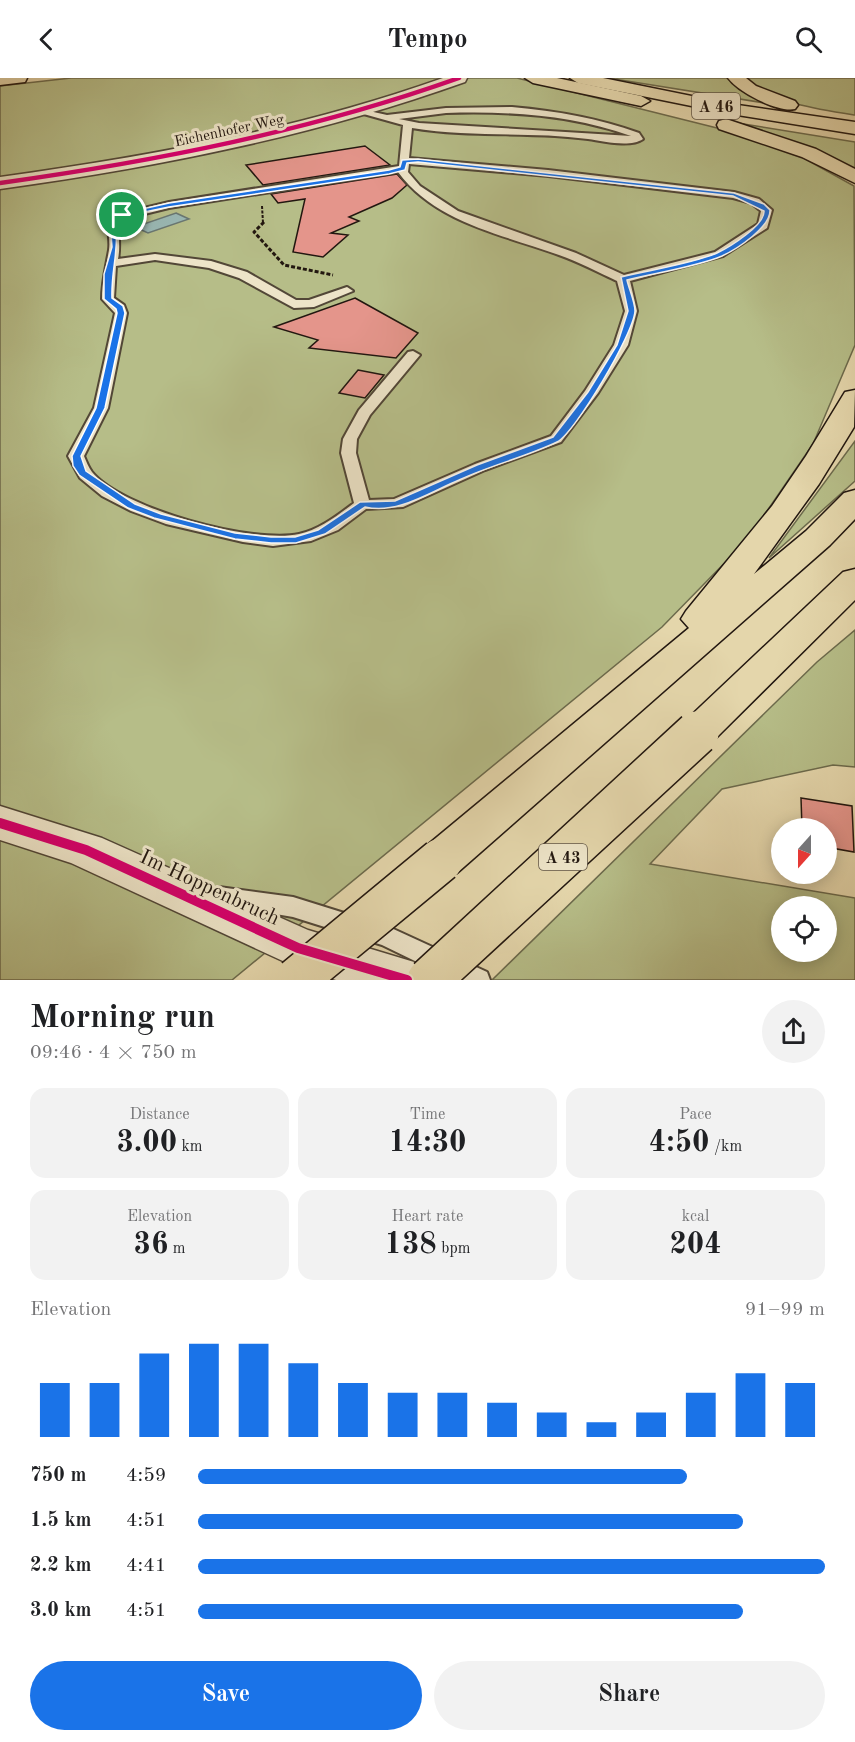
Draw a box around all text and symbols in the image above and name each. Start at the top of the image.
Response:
icon: back [30,23,63,56]
icon: search [792,23,825,56]
text: Tempo [387,26,468,53]
road number: A 46 [692,93,740,119]
street label: Eichenhofer Weg [173,113,285,150]
pin [96,189,147,240]
icon: arrive [105,198,138,231]
north arrow [771,818,837,884]
map controls [771,818,837,962]
road number: A 43 [539,844,587,870]
street label: Im Hoppenbruch [136,847,283,930]
button: locate [771,896,837,962]
button: share [762,1000,825,1063]
text: Morning run [30,1002,215,1035]
text: 09:46 · 4 × 750 m [30,1043,197,1063]
text: Distance [129,1107,190,1123]
text: Time [410,1107,445,1123]
text: Pace [679,1107,712,1123]
text: 3.00 [116,1128,177,1158]
text: 14:30 [389,1128,467,1158]
text: 4:50 [649,1128,709,1158]
text: km [177,1139,203,1155]
text: /km [709,1139,742,1155]
text: Elevation [127,1209,192,1225]
text: Heart rate [392,1209,463,1225]
text: kcal [682,1209,709,1225]
text: 36 [134,1230,168,1260]
text: 138 [385,1230,437,1260]
text: 204 [669,1230,722,1260]
text: m [168,1241,186,1257]
text: bpm [437,1241,470,1257]
text: Elevation [30,1300,111,1320]
text: 91–99 m [745,1300,825,1320]
text: 750 m [30,1466,86,1486]
text: 4:59 [126,1466,166,1486]
text: 1.5 km [30,1511,92,1531]
text: 4:51 [126,1511,166,1531]
text: 2.2 km [30,1556,92,1576]
text: 4:41 [126,1556,166,1576]
text: 3.0 km [30,1601,92,1621]
text: 4:51 [126,1601,166,1621]
button: Save [30,1661,422,1730]
button: Share [434,1661,825,1730]

